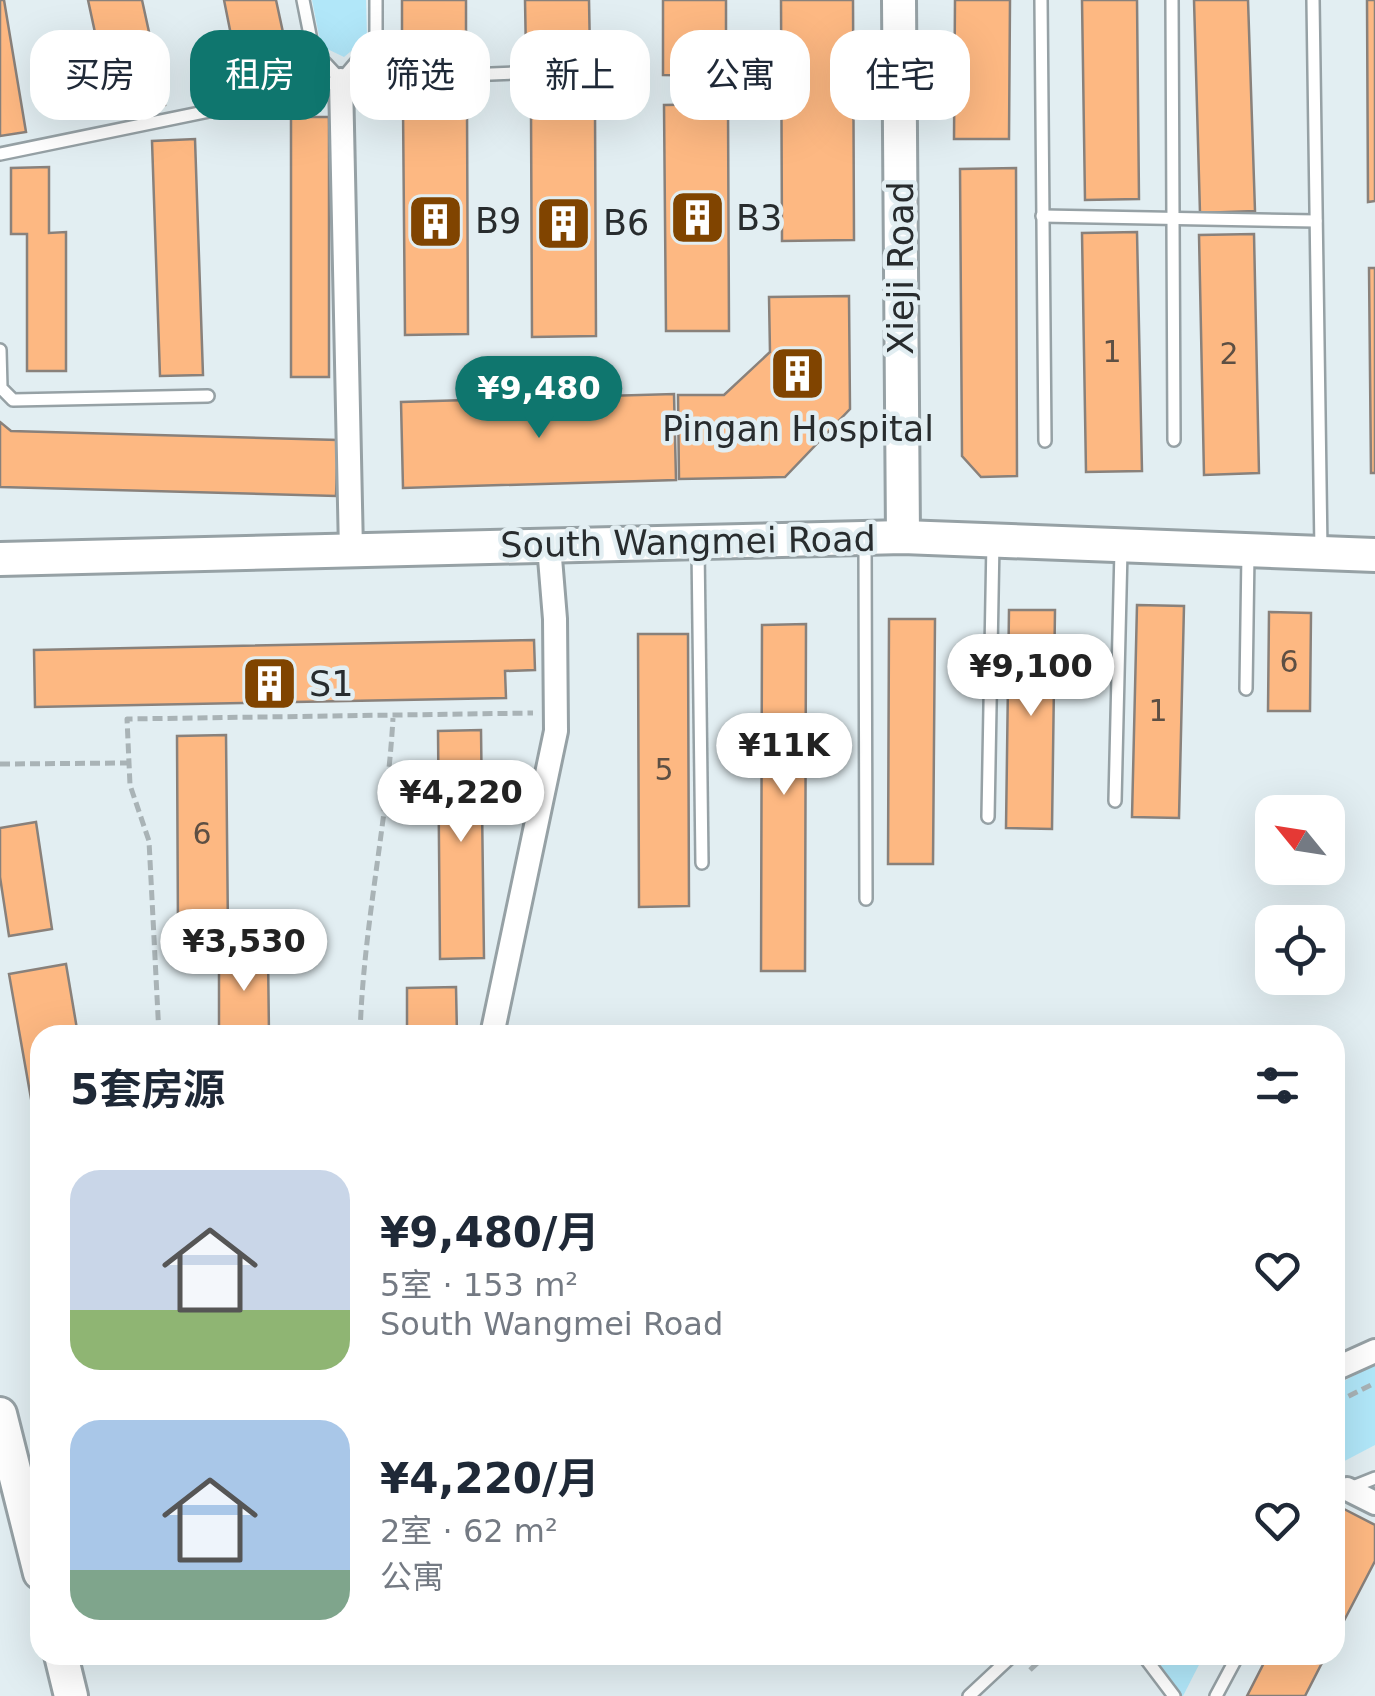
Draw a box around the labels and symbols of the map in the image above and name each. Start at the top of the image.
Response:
street label: Xieji Road [881,181,921,355]
building icon: B3 [667,188,727,248]
building icon: B9 [406,191,466,251]
building icon: B6 [534,193,594,253]
place label: B3 [736,198,782,238]
place label: B9 [475,201,521,241]
place label: B6 [603,203,649,243]
house number: 1 [1102,334,1122,369]
house number: 2 [1219,336,1239,371]
building icon: Pingan Hospital [768,343,828,403]
pin: ¥9,480 [458,356,620,441]
place label: Pingan Hospital [662,409,934,449]
street label: South Wangmei Road [500,519,876,565]
pin: ¥9,100 [950,634,1112,719]
house number: 6 [1279,644,1299,679]
building icon: S1 [240,654,300,714]
place label: S1 [309,664,354,704]
house number: 1 [1148,693,1168,728]
pin: ¥11K [725,713,843,798]
house number: 5 [654,752,674,787]
pin: ¥4,220 [380,760,542,845]
north arrow [1255,795,1345,885]
house number: 6 [192,816,212,851]
pin: ¥3,530 [163,909,325,994]

